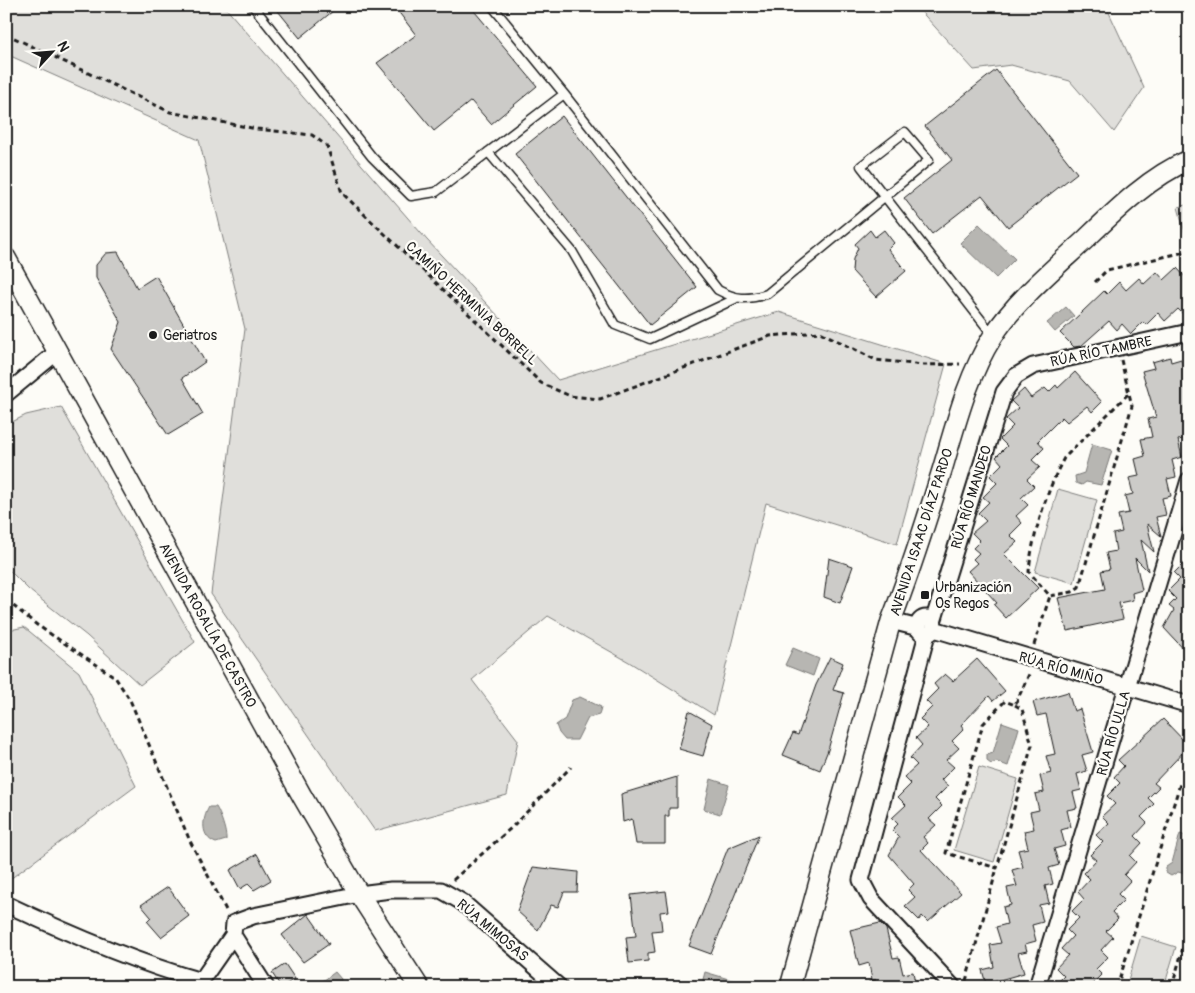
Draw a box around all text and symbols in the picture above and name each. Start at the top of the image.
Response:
north arrow [28,28,78,78]
text: N [54,39,73,55]
street label: CAMIÑO HERMINIA BORRELL [402,237,542,369]
place label: Geriatros [163,327,218,344]
marker: Geriatros [147,329,159,341]
street label: RÚA RÍO TAMBRE [1049,331,1153,371]
street label: RÚA RÍO MANDEO [947,443,995,551]
street label: AVENIDA ISAAC DÍAZ PARDO [885,446,957,618]
street label: AVENIDA ROSALÍA DE CASTRO [155,540,261,711]
place label: Urbanización Os Regos [935,579,1012,612]
marker: Urbanización Os Regos [919,589,931,601]
street label: RÚA RÍO MIÑO [1017,647,1105,689]
street label: RÚA RÍO ULLA [1092,688,1134,778]
street label: RÚA MIMOSAS [454,896,532,965]

